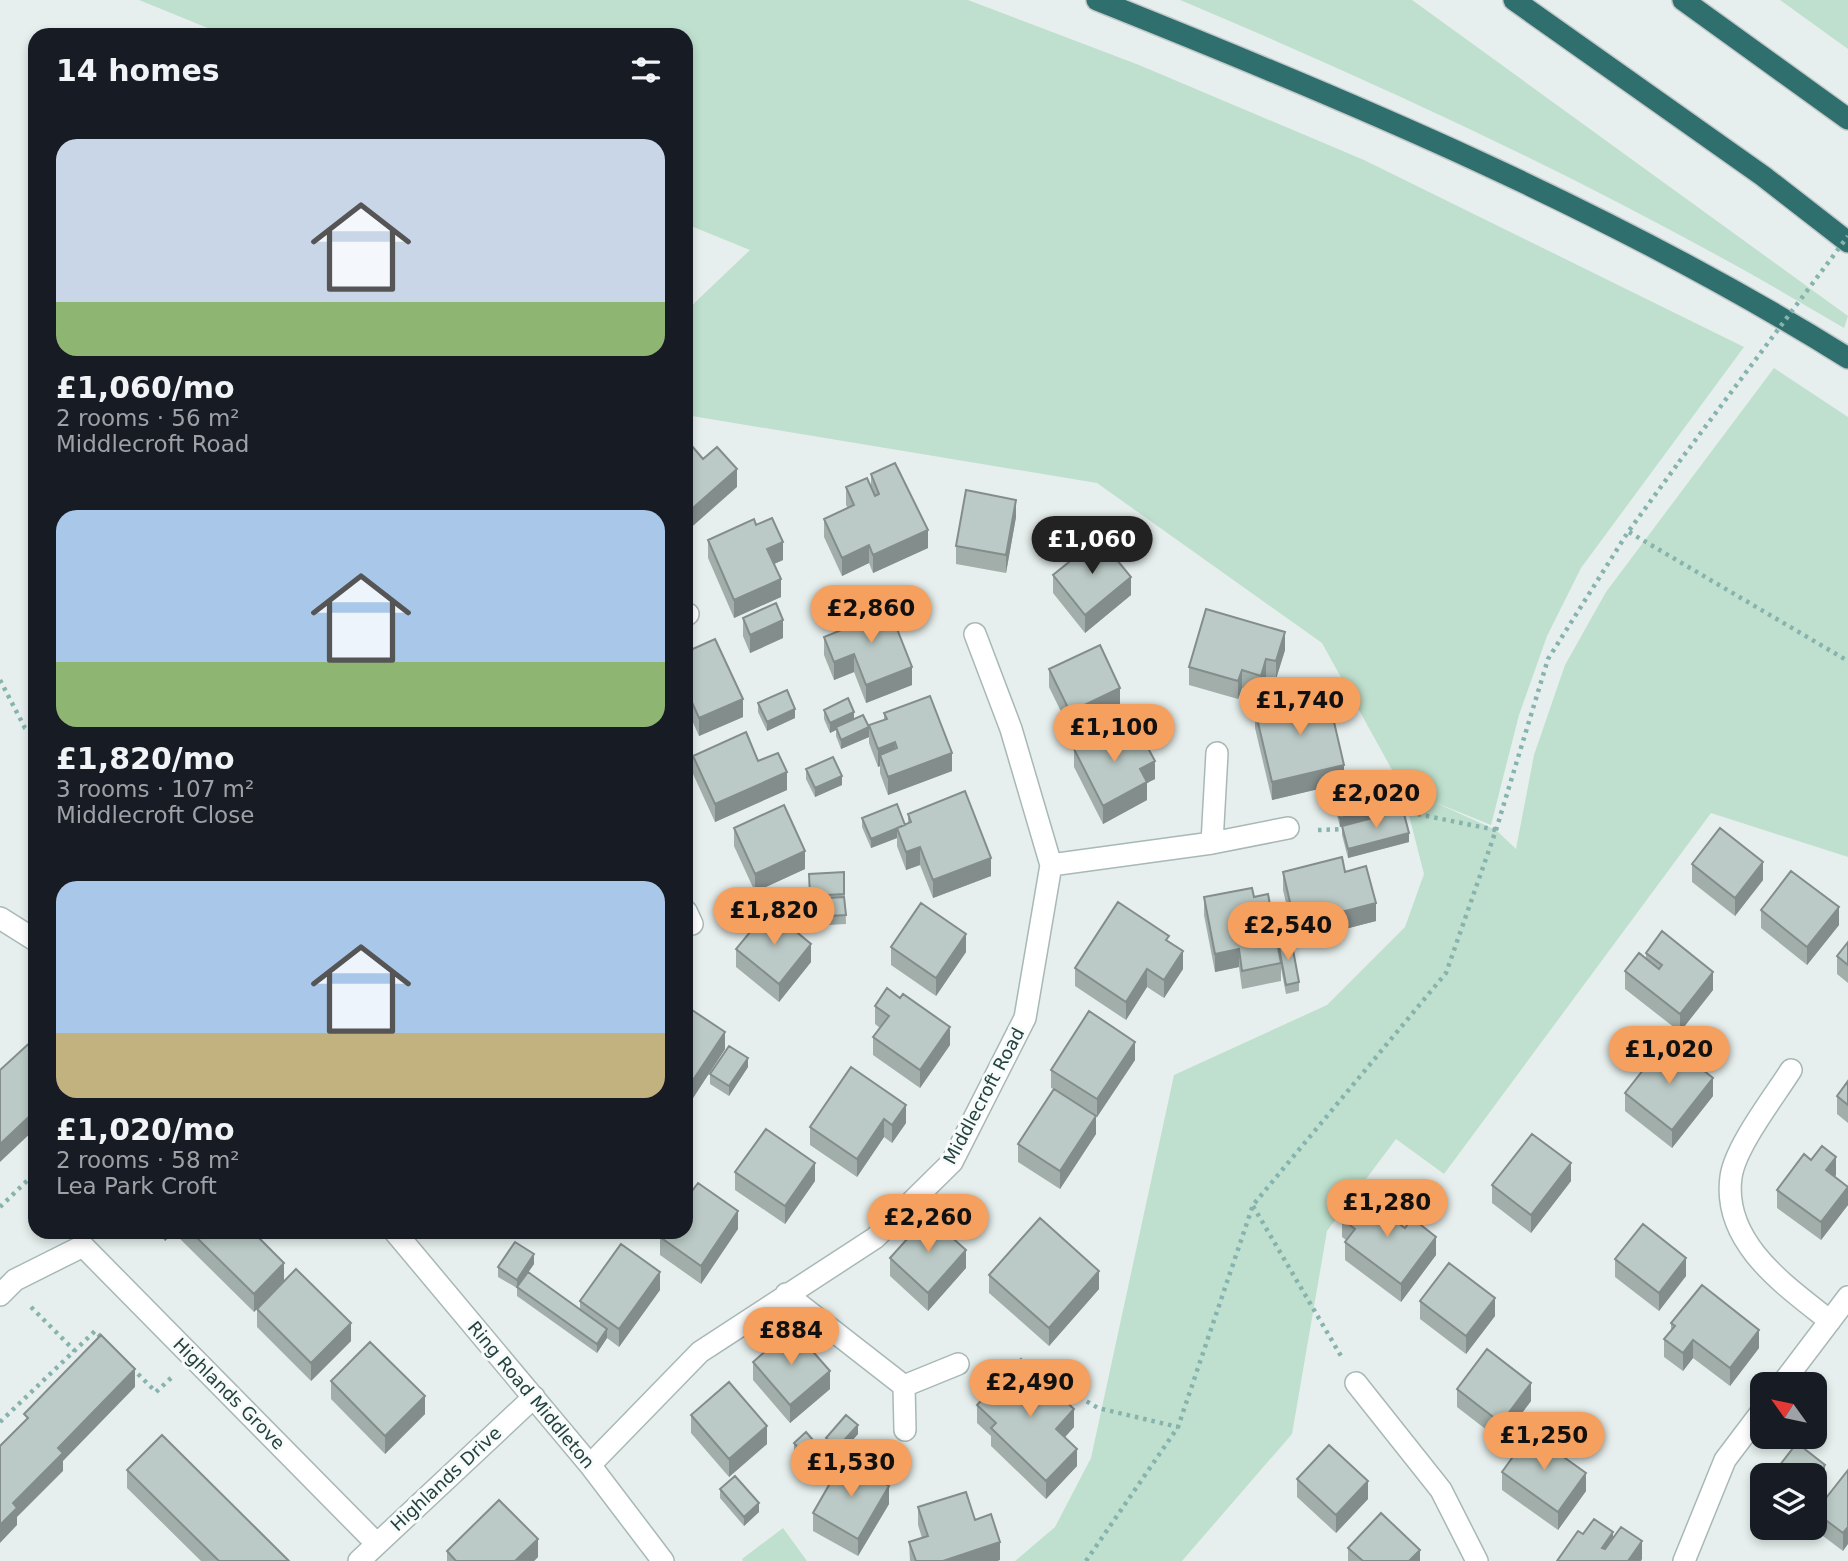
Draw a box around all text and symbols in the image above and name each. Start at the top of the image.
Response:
icon: filters [627,51,665,89]
text: 14 homes [56,53,220,88]
icon: home [298,184,424,310]
text: £1,060/mo [56,370,235,405]
text: 2 rooms · 56 m² [56,405,240,431]
text: Middlecroft Road [56,431,249,457]
pin: £1,060 [1035,516,1149,576]
text: £1,060 [1048,526,1136,552]
icon: home [298,555,424,681]
pin: £2,860 [814,586,928,645]
text: £2,860 [827,595,915,621]
pin: £1,740 [1243,678,1357,737]
text: £1,740 [1256,687,1344,713]
pin: £1,100 [1057,704,1171,764]
text: £1,100 [1070,714,1158,740]
text: £1,820/mo [56,741,235,776]
pin: £2,020 [1319,770,1433,830]
text: 3 rooms · 107 m² [56,776,254,802]
text: £2,020 [1332,780,1420,806]
text: Middlecroft Close [56,802,254,828]
pin: £1,820 [717,888,831,947]
text: £1,820 [730,897,818,923]
pin: £2,540 [1231,902,1345,962]
text: £2,540 [1244,912,1332,938]
icon: home [298,926,424,1052]
street label: Middlecroft Road [939,1024,1028,1168]
pin: £1,020 [1612,1026,1726,1086]
text: £1,020 [1625,1036,1713,1062]
text: £1,020/mo [56,1112,235,1147]
text: 2 rooms · 58 m² [56,1147,240,1173]
text: Lea Park Croft [56,1173,217,1199]
pin: £1,280 [1330,1180,1444,1239]
text: £1,280 [1343,1189,1431,1215]
pin: £2,260 [871,1194,985,1254]
text: £2,260 [884,1204,972,1230]
pin: £884 [750,1308,832,1367]
street label: Ring Road Middleton [464,1317,599,1473]
text: £884 [759,1317,823,1343]
street label: Highlands Grove [169,1334,289,1454]
pin: £2,490 [973,1360,1087,1419]
text: £2,490 [986,1369,1074,1395]
north arrow [1750,1372,1827,1449]
map controls [1750,1372,1827,1540]
pin: £1,250 [1487,1412,1601,1472]
street label: Highlands Drive [386,1422,505,1535]
text: £1,250 [1500,1422,1588,1448]
pin: £1,530 [794,1440,908,1499]
text: £1,530 [807,1449,895,1475]
button: layers [1750,1463,1827,1540]

